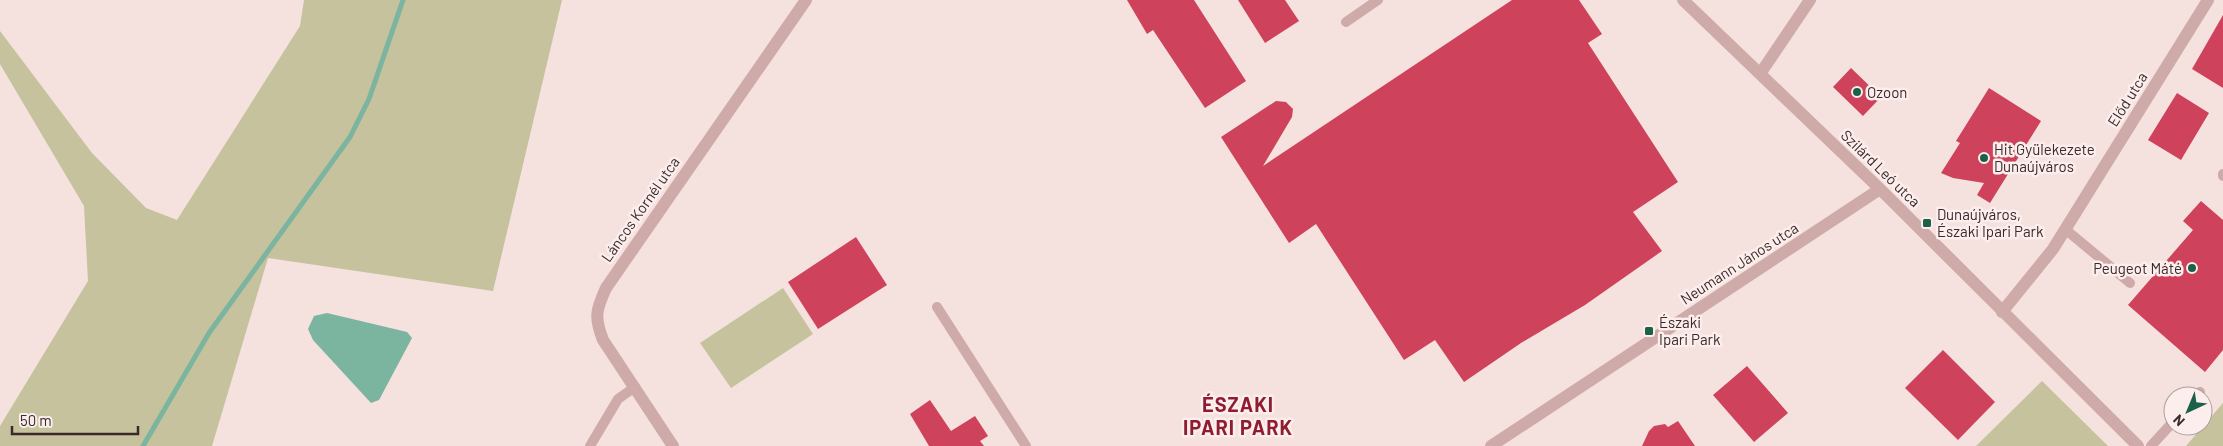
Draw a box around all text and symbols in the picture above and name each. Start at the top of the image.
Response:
street label: Előd utca [2103,69,2151,129]
place label: Ozoon [1867,83,1907,101]
marker: Ozoon [1851,86,1863,98]
street label: Szilárd Leó utca [1838,126,1924,210]
place label: Hit Gyülekezete Dunaújváros [1994,140,2095,175]
marker: Hit Gyülekezete Dunaújváros [1978,152,1990,164]
street label: Láncos Kornél utca [597,153,683,265]
place label: Dunaújváros, Északi Ipari Park [1937,205,2044,240]
marker: Dunaújváros, Északi Ipari Park [1921,217,1933,229]
street label: Neumann János utca [1677,218,1801,308]
place label: Peugeot Máté [2093,259,2182,277]
marker: Peugeot Máté [2186,262,2198,274]
place label: Északi Ipari Park [1659,313,1721,348]
marker: Északi Ipari Park [1643,325,1655,337]
north arrow [2163,386,2213,436]
district label: ÉSZAKI IPARI PARK [1183,392,1293,439]
scale bar [12,404,139,436]
text: 50 m [20,411,52,429]
text: N [2169,411,2188,430]

